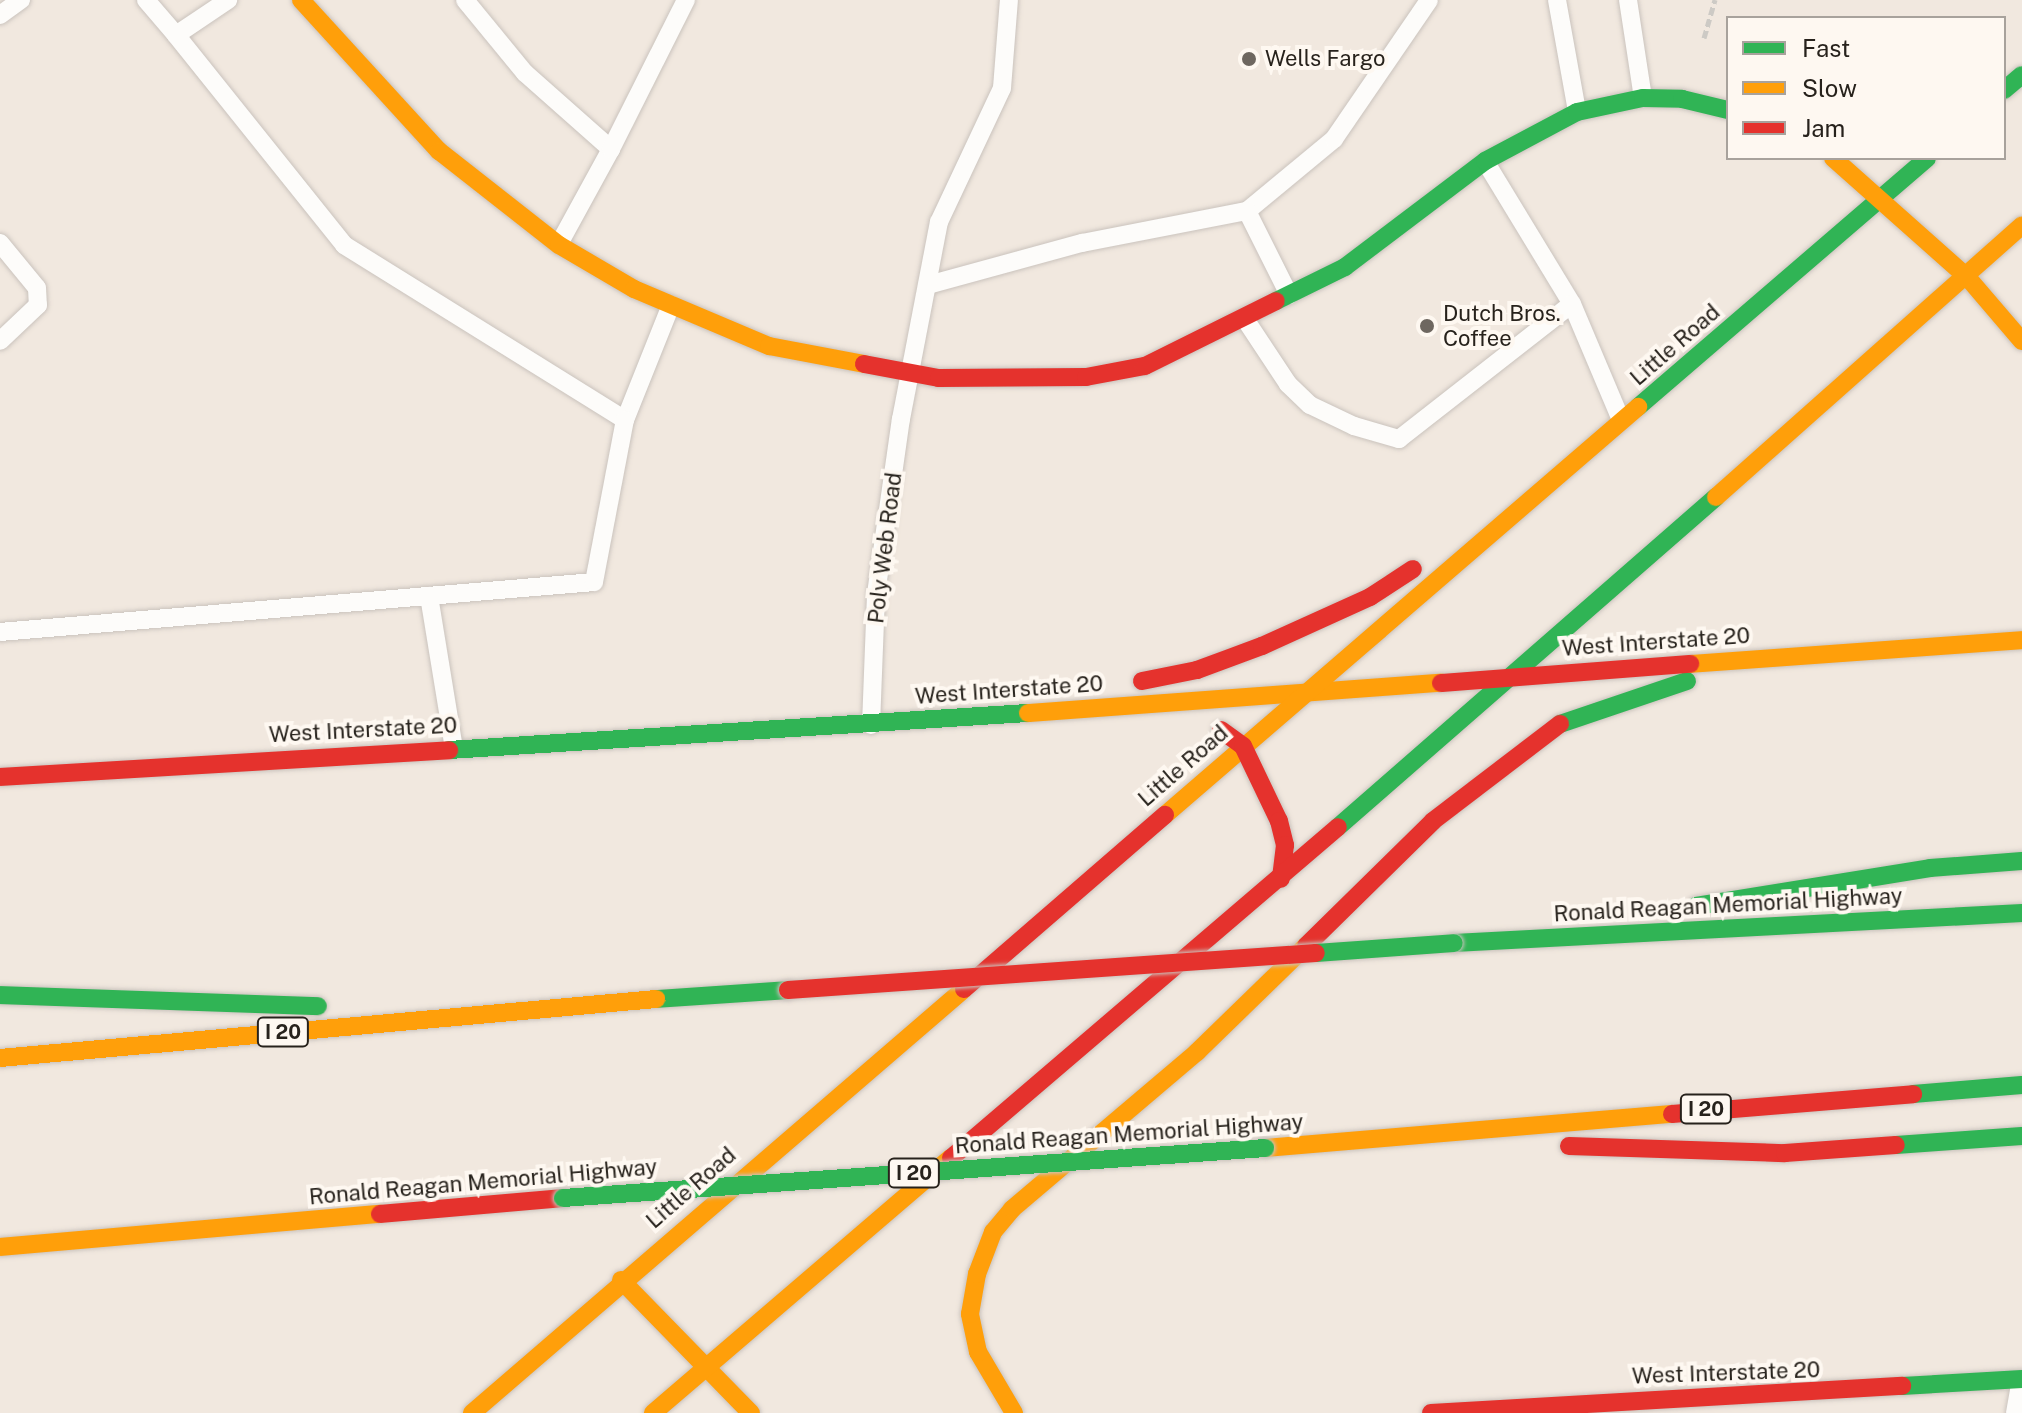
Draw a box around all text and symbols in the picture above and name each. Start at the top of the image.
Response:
legend [1726,16,2006,160]
text: Fast [1802,34,1850,62]
place label: Wells Fargo [1265,46,1386,72]
marker: Wells Fargo [1240,50,1258,68]
text: Slow [1802,74,1857,102]
text: Jam [1802,114,1845,142]
street label: Little Road [1625,299,1725,391]
place label: Dutch Bros. Coffee [1443,300,1561,352]
marker: Dutch Bros. Coffee [1418,317,1436,335]
street label: Poly Web Road [863,471,907,625]
street label: West Interstate 20 [1561,622,1751,662]
street label: West Interstate 20 [914,670,1104,710]
street label: West Interstate 20 [268,712,458,748]
street label: Little Road [1133,720,1233,812]
street label: Ronald Reagan Memorial Highway [1553,883,1903,927]
road number: I 20 [255,1016,311,1048]
road number: I 20 [1678,1093,1734,1125]
street label: Ronald Reagan Memorial Highway [954,1109,1304,1159]
street label: Little Road [641,1142,741,1234]
street label: Ronald Reagan Memorial Highway [308,1154,658,1210]
road number: I 20 [886,1157,942,1189]
street label: West Interstate 20 [1631,1357,1821,1389]

